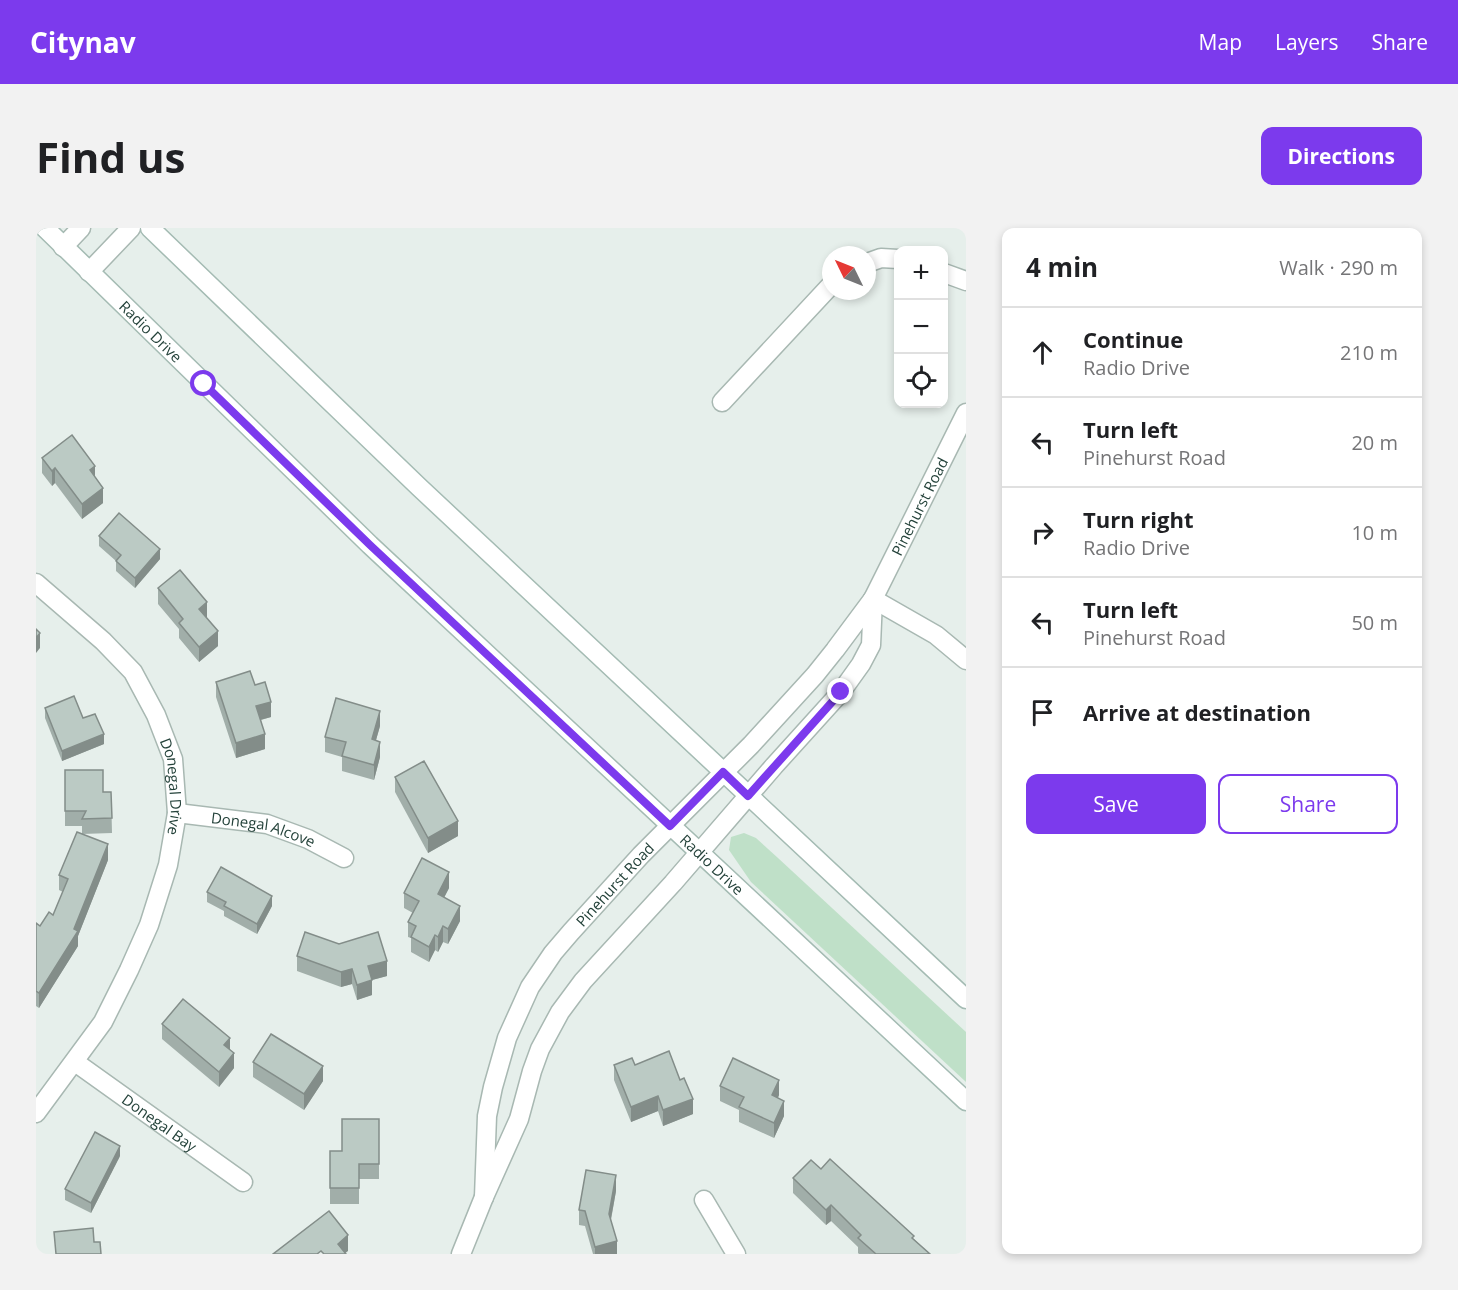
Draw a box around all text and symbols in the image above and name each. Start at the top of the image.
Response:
text: Citynav [30,23,136,61]
text: Map [1199,28,1242,56]
text: Layers [1275,28,1339,56]
text: Share [1372,28,1428,56]
button: Directions [1261,127,1422,185]
text: Find us [36,128,185,185]
north arrow [822,246,876,300]
map controls [894,246,948,408]
button: + [894,246,948,300]
text: 4 min [1026,249,1098,285]
text: Walk · 290 m [1279,254,1398,281]
street label: Radio Drive [115,296,187,367]
button: − [894,300,948,354]
text: Continue [1083,324,1183,354]
icon: ahead [1026,336,1059,369]
text: 210 m [1340,339,1398,366]
button: locate [894,354,948,408]
text: Radio Drive [1083,354,1190,381]
route start [190,370,216,396]
text: Turn left [1083,414,1178,444]
icon: left [1026,426,1059,459]
text: 20 m [1351,429,1398,456]
text: Pinehurst Road [1083,444,1226,471]
street label: Pinehurst Road [886,454,952,559]
text: Turn right [1083,504,1194,534]
icon: right [1026,516,1059,549]
text: 10 m [1351,519,1398,546]
text: Radio Drive [1083,534,1190,561]
text: Turn left [1083,594,1178,624]
icon: left [1026,606,1059,639]
text: 50 m [1351,609,1398,636]
text: Pinehurst Road [1083,624,1226,651]
route end [827,678,853,704]
icon: arrive [1026,696,1059,729]
text: Arrive at destination [1083,697,1311,727]
street label: Donegal Drive [156,735,187,837]
button: Save [1026,774,1206,834]
button: Share [1218,774,1398,834]
street label: Donegal Alcove [210,807,319,851]
street label: Radio Drive [676,830,748,899]
street label: Pinehurst Road [571,838,658,931]
street label: Donegal Bay [118,1089,201,1156]

